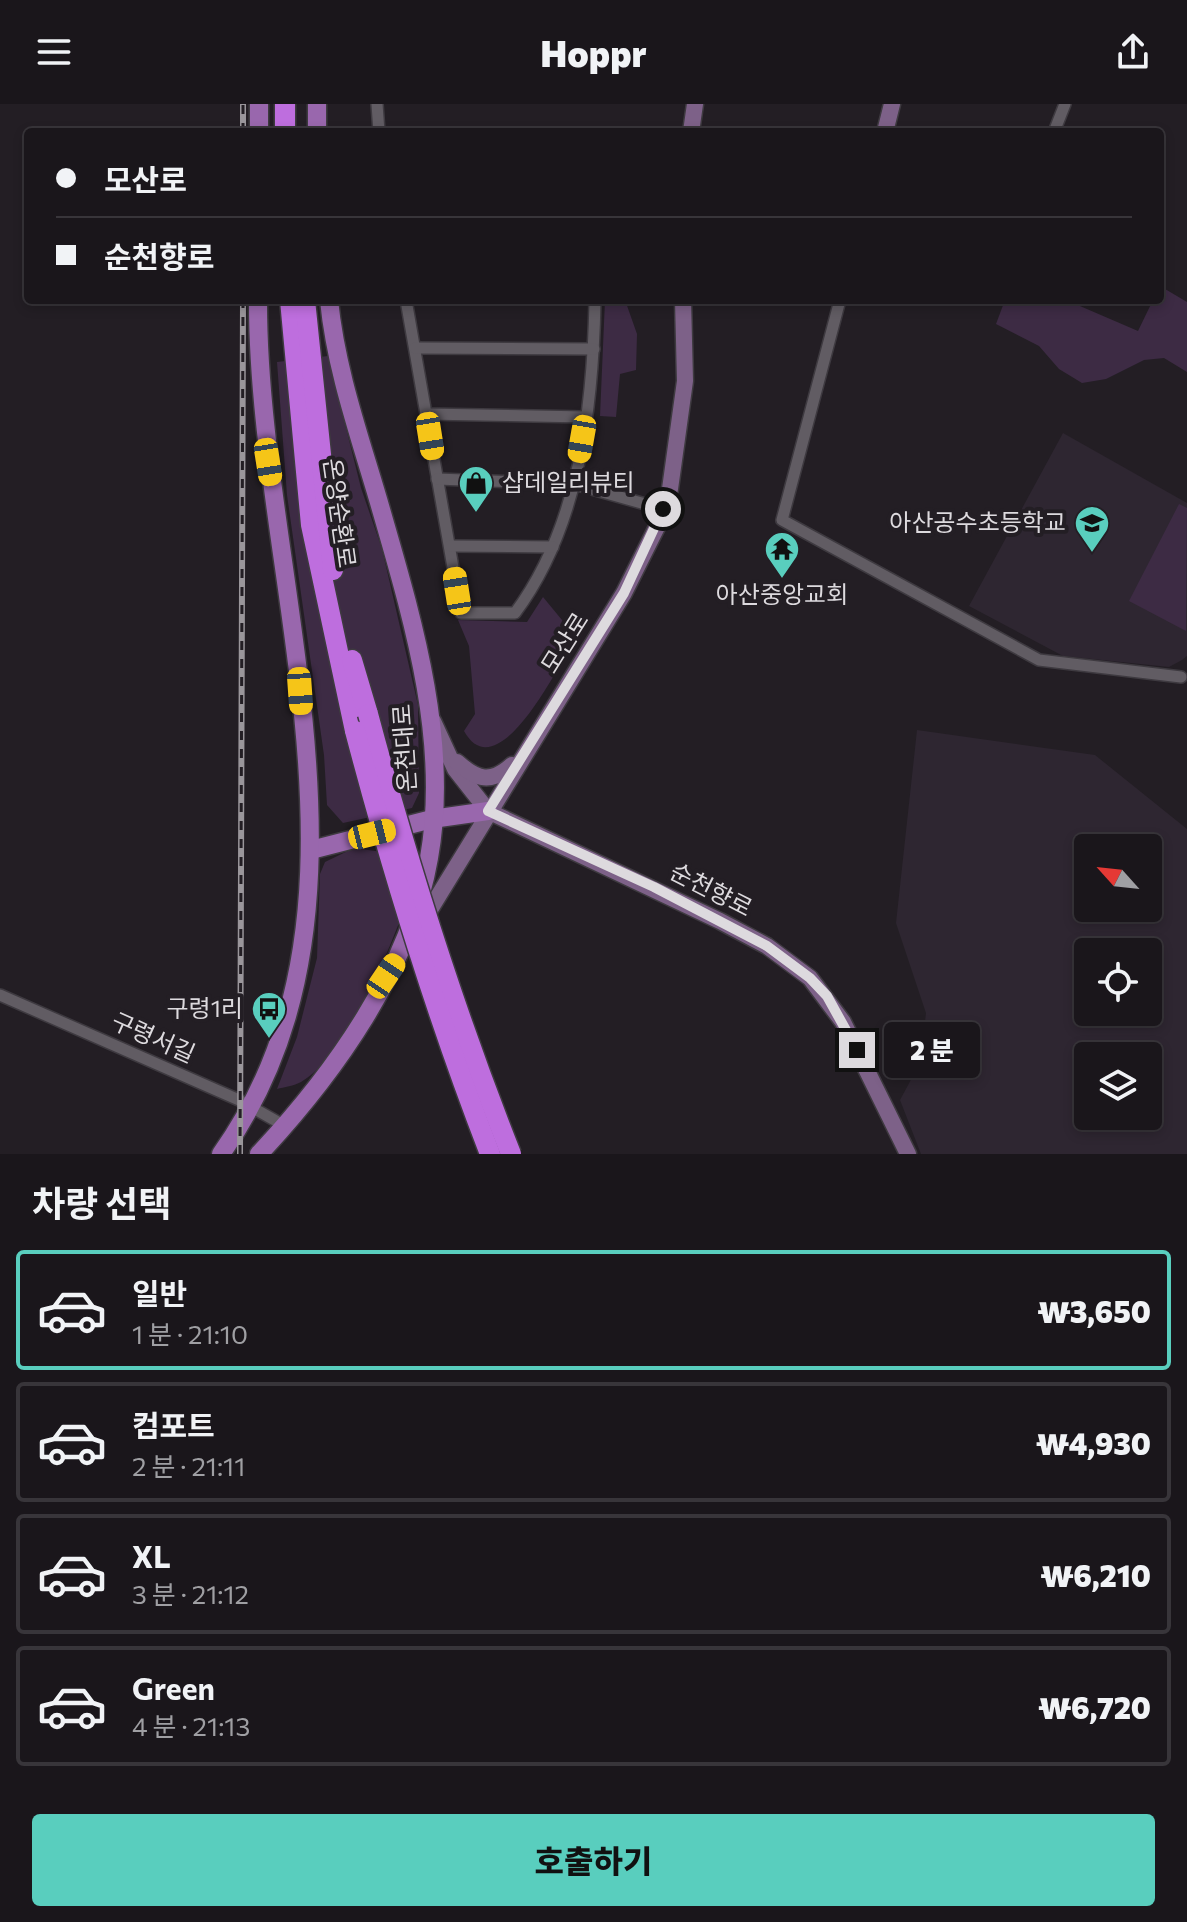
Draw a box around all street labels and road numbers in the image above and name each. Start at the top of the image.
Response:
street label: 온양순환로 [318,456,363,569]
street label: 모산로 [534,606,594,678]
street label: 온천대로 [386,703,421,793]
street label: 순천향로 [666,856,758,922]
street label: 구령서길 [107,1005,200,1068]

